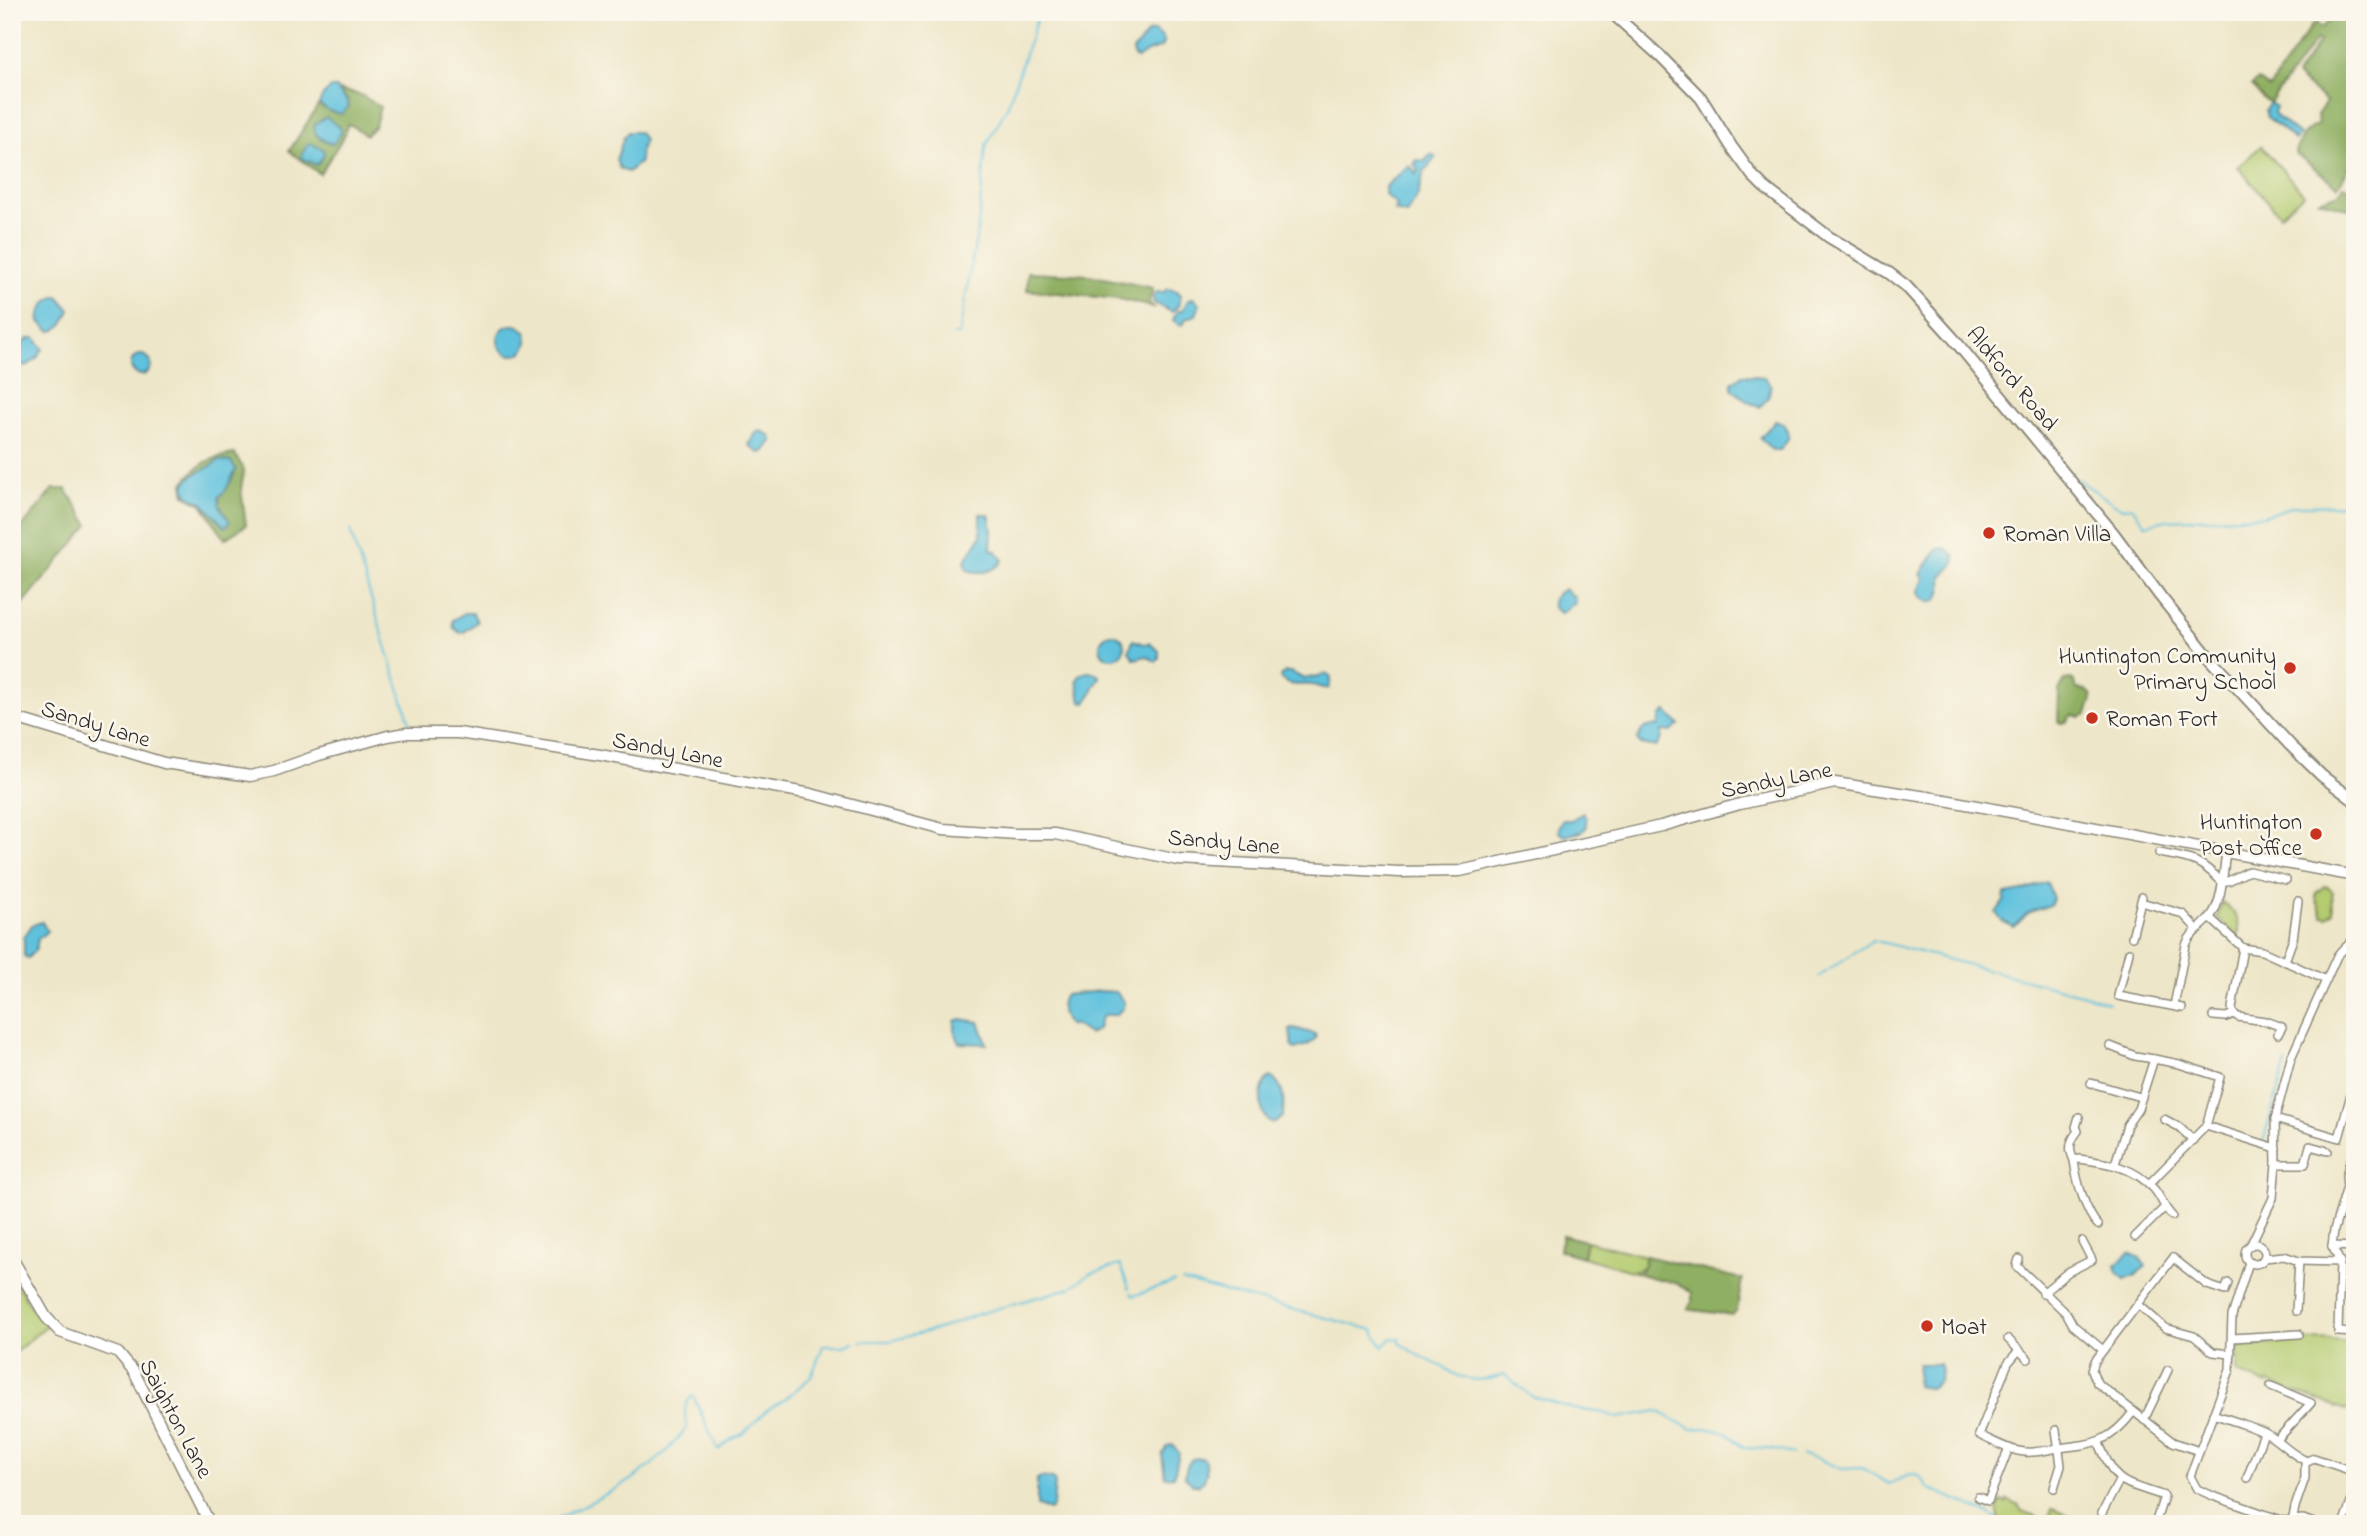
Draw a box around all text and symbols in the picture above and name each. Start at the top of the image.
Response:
street label: Aldford Road [1957,320,2065,439]
place label: Roman Villa [2003,519,2111,552]
marker: Roman Villa [1981,525,1997,541]
place label: Huntington Community Primary School [2059,641,2276,702]
marker: Huntington Community Primary School [2282,660,2298,676]
street label: Sandy Lane [36,693,155,760]
place label: Roman Fort [2106,704,2218,737]
marker: Roman Fort [2084,710,2100,726]
street label: Sandy Lane [609,725,727,780]
street label: Sandy Lane [1718,754,1836,810]
place label: Huntington Post Office [2200,807,2303,866]
street label: Sandy Lane [1166,822,1282,867]
marker: Huntington Post Office [2308,826,2324,842]
place label: Moat [1941,1312,1987,1345]
marker: Moat [1919,1318,1935,1334]
street label: Saighton Lane [129,1354,220,1486]

